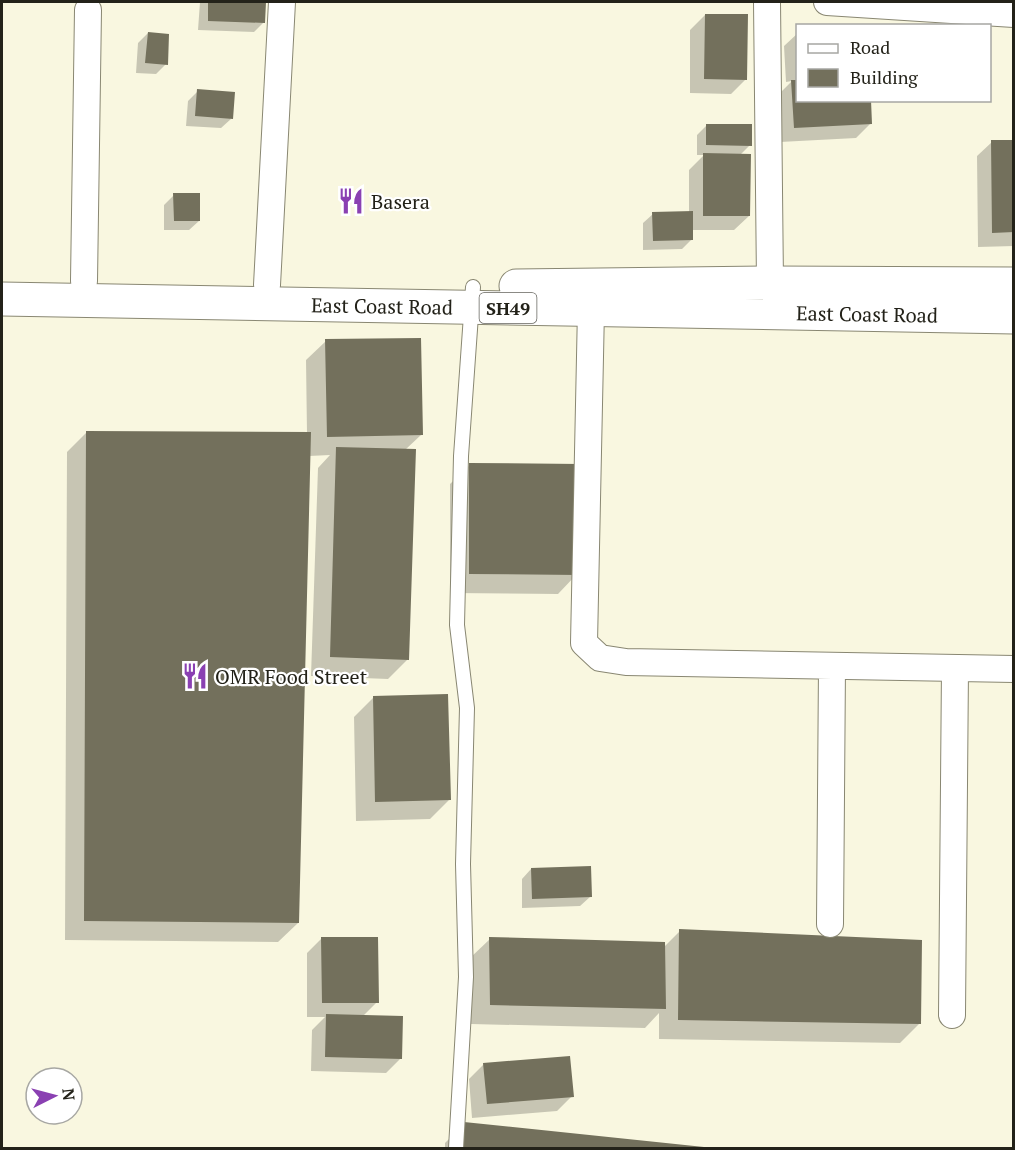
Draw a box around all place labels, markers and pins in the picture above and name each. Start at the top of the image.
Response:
restaurant icon: Basera [336,186,366,216]
place label: Basera [371,188,430,215]
restaurant icon: OMR Food Street [180,661,210,691]
place label: OMR Food Street [215,663,368,690]

